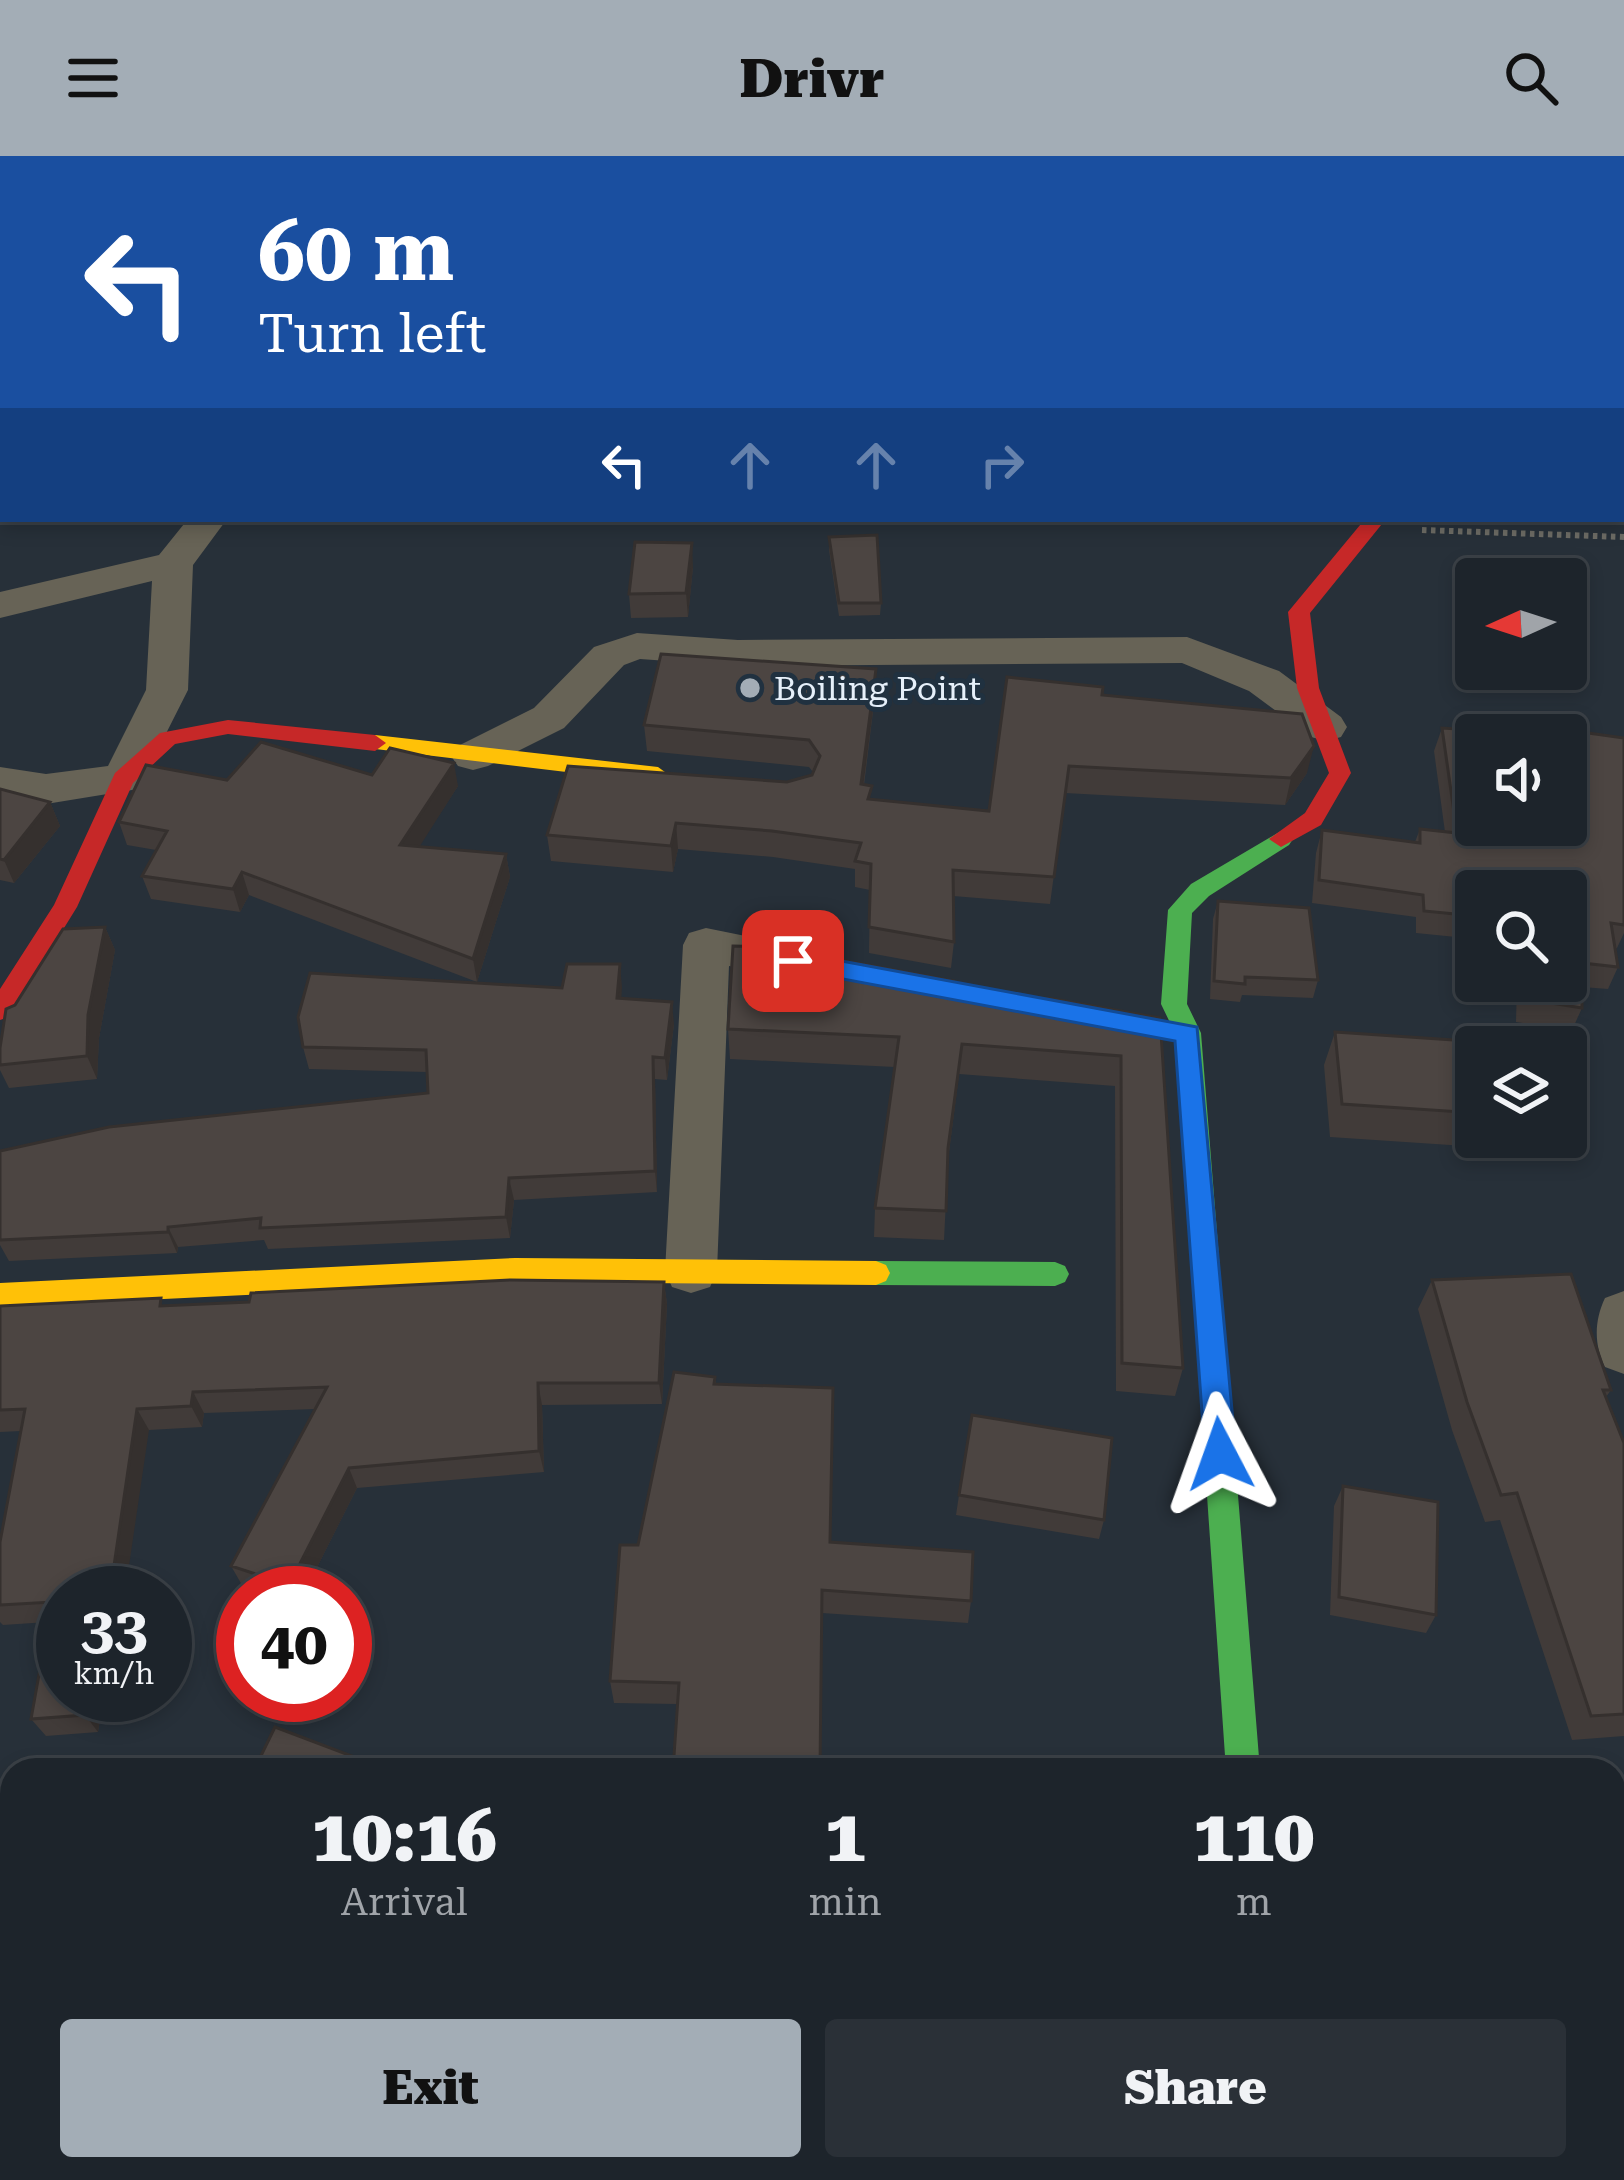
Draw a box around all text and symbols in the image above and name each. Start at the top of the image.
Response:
icon: menu [60,45,126,111]
icon: search [1498,45,1564,111]
text: Drivr [739,47,885,110]
text: 60 m [258,202,454,300]
icon: left [60,204,216,360]
text: Turn left [258,302,486,365]
icon: left [591,432,657,498]
icon: ahead [717,432,783,498]
icon: ahead [843,432,909,498]
icon: right [969,432,1035,498]
north arrow [1455,558,1587,690]
map controls [1455,558,1587,1158]
place label: Boiling Point [774,669,981,708]
marker: Boiling Point [737,675,763,701]
button: sound [1455,714,1587,846]
button: search [1455,870,1587,1002]
pin [742,910,844,1012]
icon: arrive [760,928,826,994]
button: layers [1455,1026,1587,1158]
position arrow [1157,1391,1283,1517]
speed limit sign: 40 [216,1566,372,1722]
text: 33 [80,1593,148,1664]
text: km/h [74,1656,154,1691]
text: 10:16 [312,1794,497,1879]
text: 1 [825,1794,865,1879]
text: 110 [1193,1794,1314,1879]
text: Arrival [341,1879,468,1925]
text: min [809,1879,882,1925]
text: m [1236,1879,1272,1925]
button: Exit [60,2019,801,2157]
button: Share [825,2019,1566,2157]

